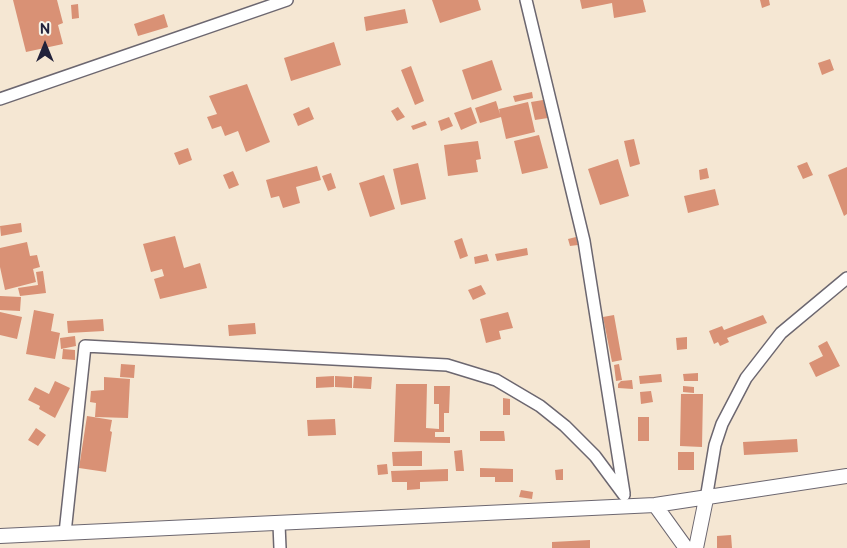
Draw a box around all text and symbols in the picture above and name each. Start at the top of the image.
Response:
north arrow [20,20,70,70]
text: N [40,21,50,38]

